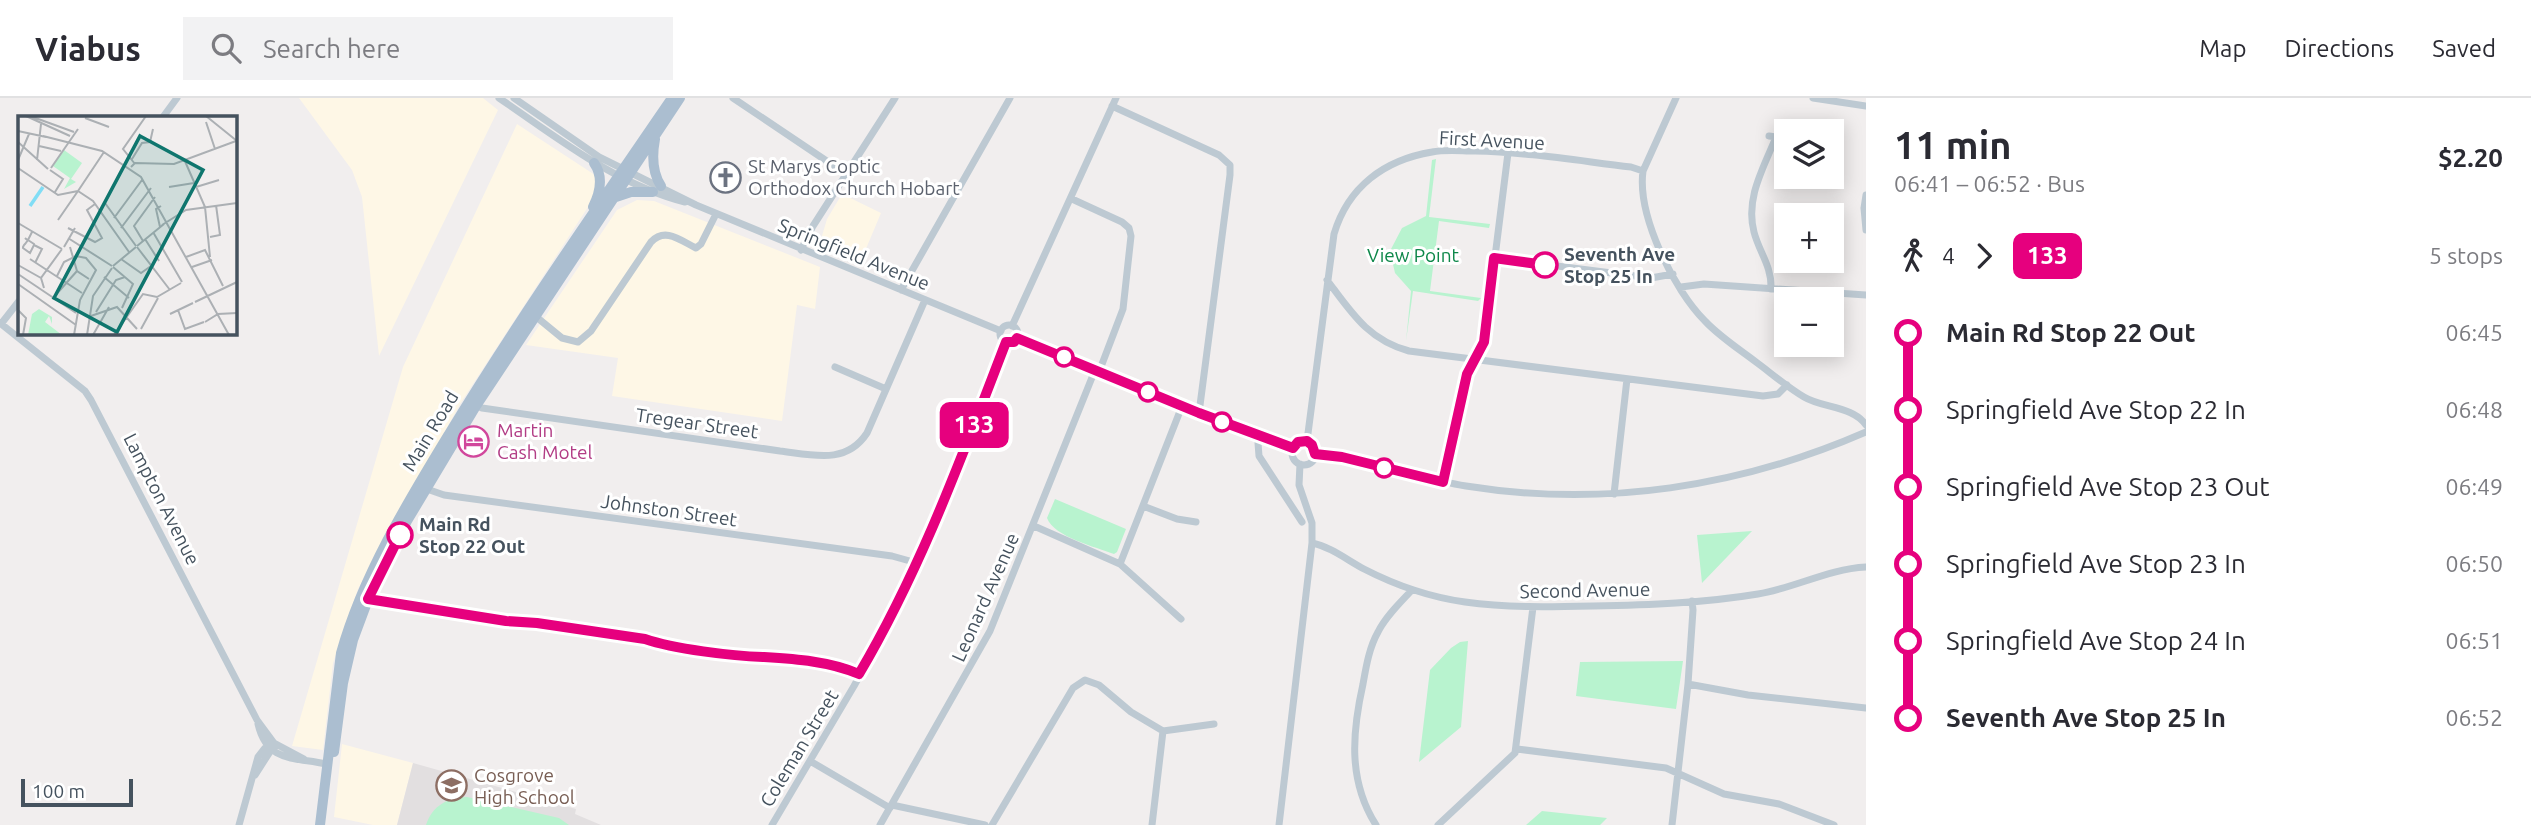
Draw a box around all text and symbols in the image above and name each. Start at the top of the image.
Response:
search box [183,17,673,80]
icon: search [207,29,245,67]
text: Viabus [35,30,141,67]
text: Search here [263,34,400,63]
text: Map [2199,35,2246,62]
text: Directions [2284,35,2394,62]
text: Saved [2432,35,2496,62]
inset map [18,116,236,334]
map controls [1774,119,1844,357]
button: layers [1774,119,1844,189]
text: 11 min [1894,124,2011,166]
street label: First Avenue [1439,126,1545,154]
text: $2.20 [2438,143,2503,172]
place label: St Marys Coptic Orthodox Church Hobart [748,155,960,199]
church icon: St Marys Coptic Orthodox Church Hobart [708,160,742,194]
text: 06:41 – 06:52 · Bus [1894,171,2085,196]
button: + [1774,203,1844,273]
street label: Springfield Avenue [775,214,933,294]
icon: walk [1894,237,1932,275]
icon: forward [1965,237,2003,275]
text: 133 [2027,242,2068,269]
place label: Seventh Ave Stop 25 In [1564,243,1675,287]
text: 4 [1942,243,1955,268]
text: 5 stops [2429,243,2503,268]
park label: View Point [1367,244,1460,266]
marker: Seventh Ave Stop 25 In [1532,252,1558,278]
button: − [1774,287,1844,357]
text: Main Rd Stop 22 Out [1946,318,2195,347]
text: 06:45 [2445,320,2503,345]
unlabelled marker [1054,347,1074,367]
unlabelled marker [1138,382,1158,402]
street label: Main Road [397,387,463,475]
text: Springfield Ave Stop 22 In [1946,395,2246,424]
text: 06:48 [2445,397,2503,422]
line badge: 133 [934,402,1014,448]
street label: Tregear Street [634,404,760,443]
text: 133 [954,411,994,438]
unlabelled marker [1212,412,1232,432]
place label: Martin Cash Motel [497,419,592,463]
hotel icon: Martin Cash Motel [457,424,491,458]
street label: Lampton Avenue [119,430,205,568]
unlabelled marker [1374,458,1394,478]
text: Springfield Ave Stop 23 Out [1946,472,2270,501]
text: 06:49 [2445,474,2503,499]
street label: Johnston Street [600,490,739,531]
place label: Main Rd Stop 22 Out [419,513,525,557]
marker: Main Rd Stop 22 Out [387,522,413,548]
street label: Leonard Avenue [947,529,1023,665]
text: Springfield Ave Stop 23 In [1946,549,2246,578]
text: 06:50 [2445,551,2503,576]
street label: Second Avenue [1519,578,1651,602]
text: Springfield Ave Stop 24 In [1946,626,2246,655]
text: 06:51 [2445,628,2503,653]
street label: Coleman Street [755,685,843,811]
text: Seventh Ave Stop 25 In [1946,703,2226,732]
text: 06:52 [2445,705,2503,730]
place label: Cosgrove High School [474,764,575,808]
school or university icon: Cosgrove High School [434,769,468,803]
scale bar [21,776,133,808]
text: 100 m [32,780,85,802]

